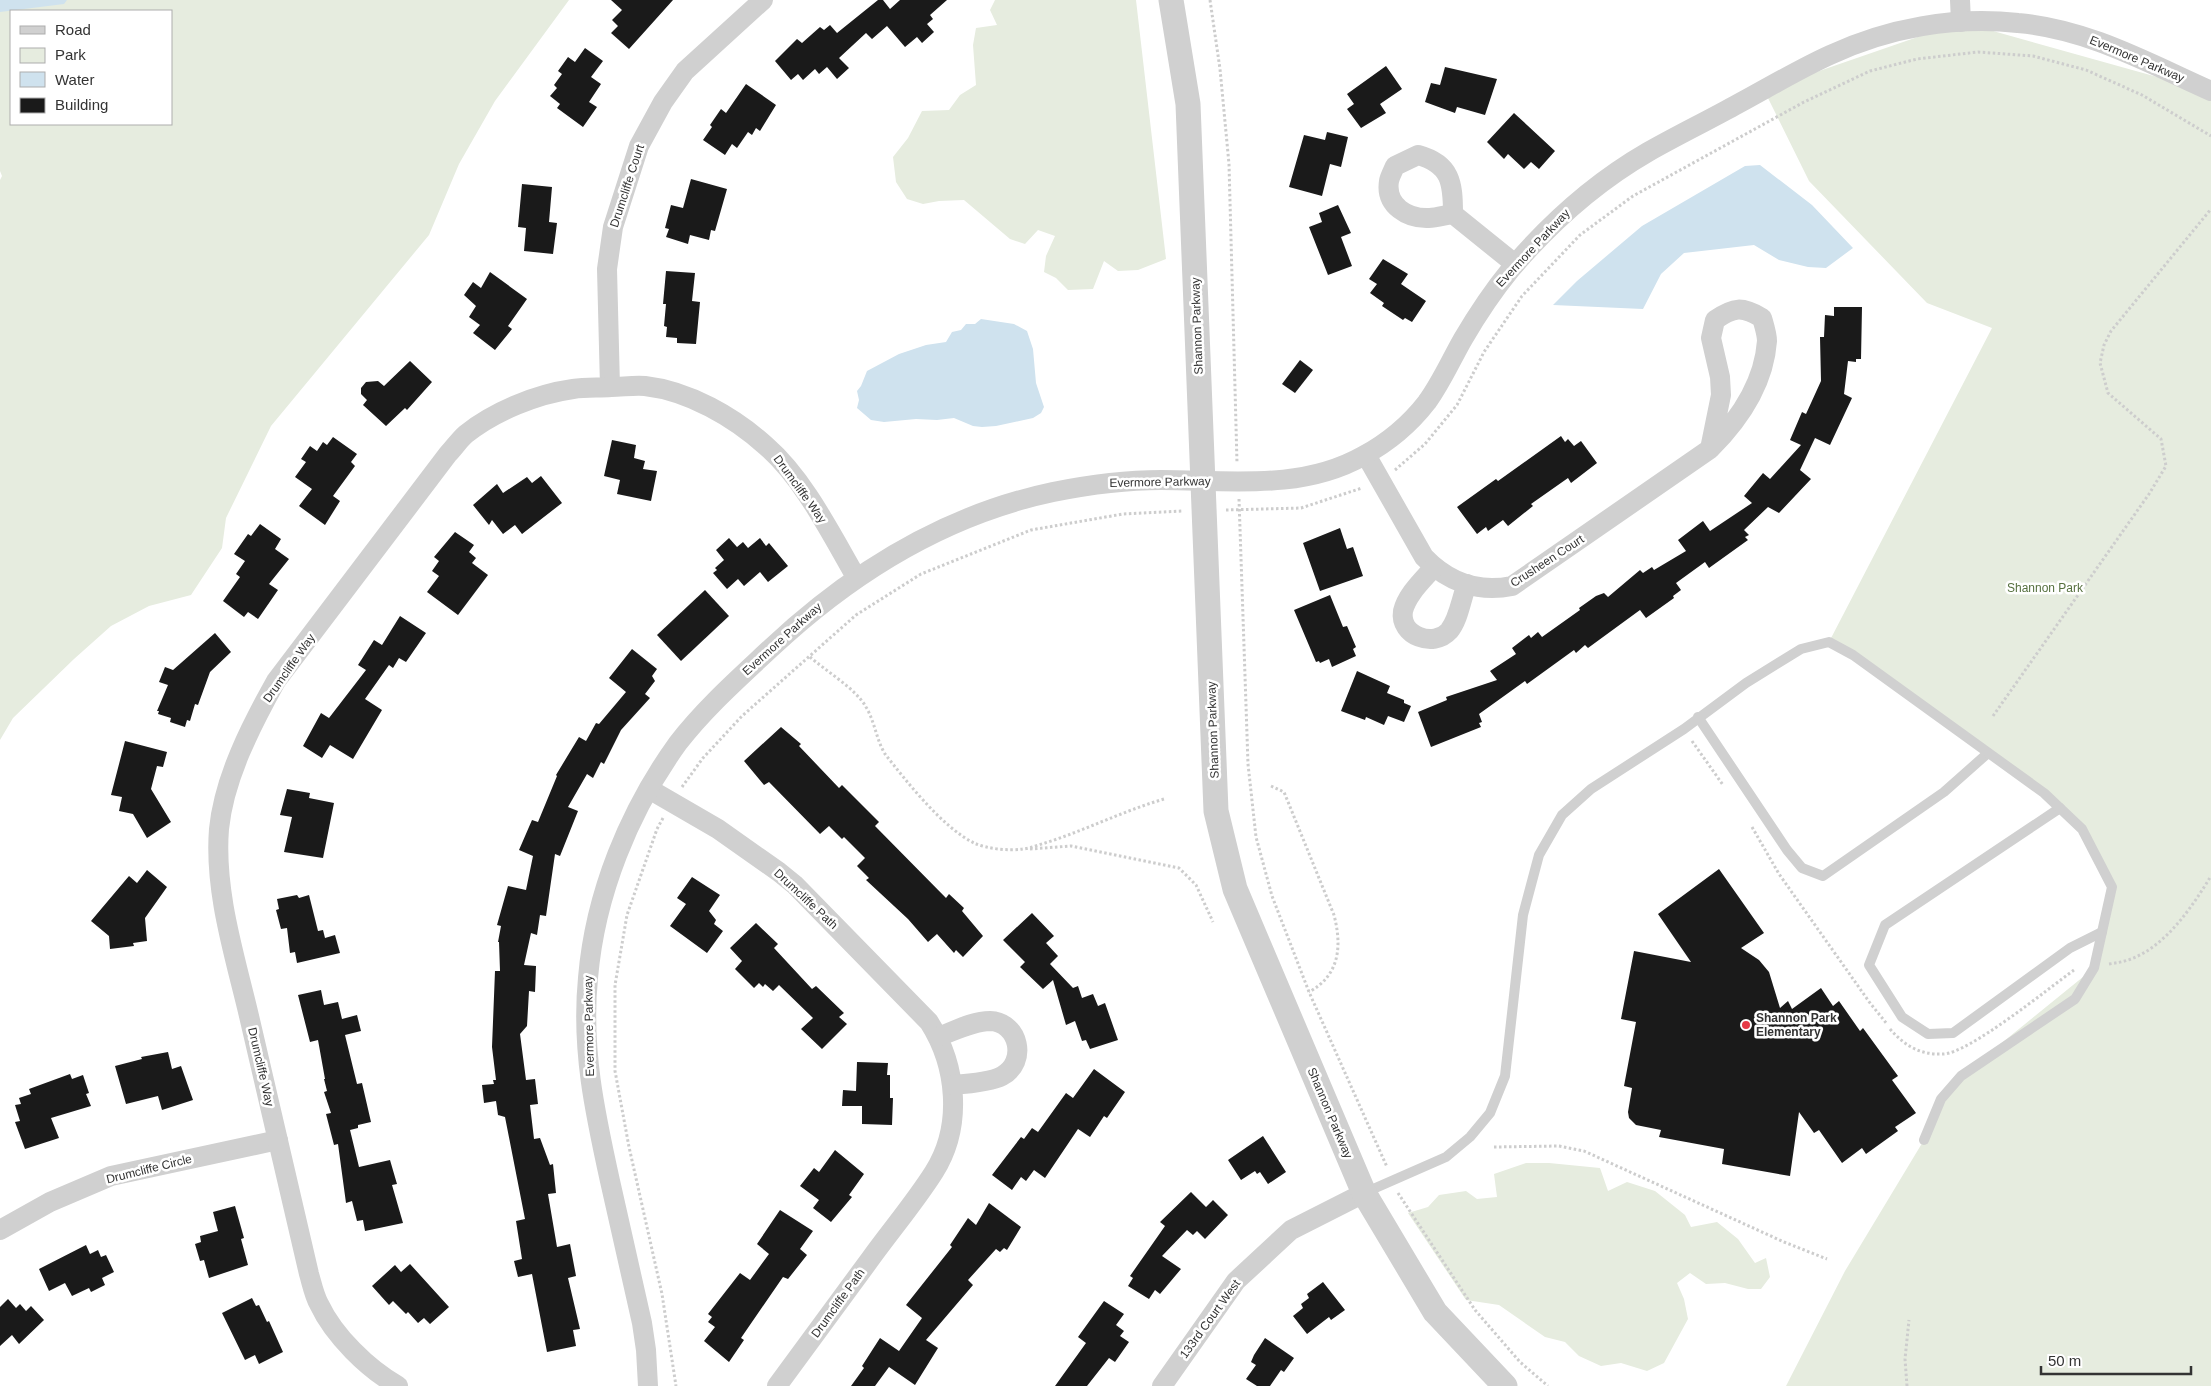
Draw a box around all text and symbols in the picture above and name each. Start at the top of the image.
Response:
legend [10,10,172,125]
text: Road [55,21,91,38]
street label: Evermore Parkway [2088,33,2186,85]
text: Park [55,46,86,63]
text: Water [55,71,94,88]
text: Building [55,96,108,113]
street label: Drumcliffe Court [607,142,647,229]
street label: Evermore Parkway [1493,206,1573,290]
street label: Shannon Parkway [1188,277,1206,375]
street label: Drumcliffe Way [771,452,829,526]
street label: Evermore Parkway [1109,474,1211,490]
street label: Crusheen Court [1508,532,1587,590]
park label: Shannon Park [2007,581,2084,595]
street label: Evermore Parkway [740,600,824,678]
street label: Drumcliffe Way [260,631,318,705]
street label: Shannon Parkway [1204,681,1222,779]
street label: Drumcliffe Path [771,866,841,932]
street label: Evermore Parkway [581,975,597,1077]
place label: Shannon Park Elementary [1756,1011,1837,1039]
marker: Shannon Park Elementary [1740,1019,1752,1031]
street label: Drumcliffe Way [245,1026,277,1108]
street label: Shannon Parkway [1305,1065,1355,1161]
street label: Drumcliffe Circle [105,1152,194,1186]
street label: Drumcliffe Path [808,1266,868,1340]
street label: 133rd Court West [1177,1276,1244,1361]
scale bar [2041,1344,2191,1376]
text: 50 m [2048,1352,2081,1369]

